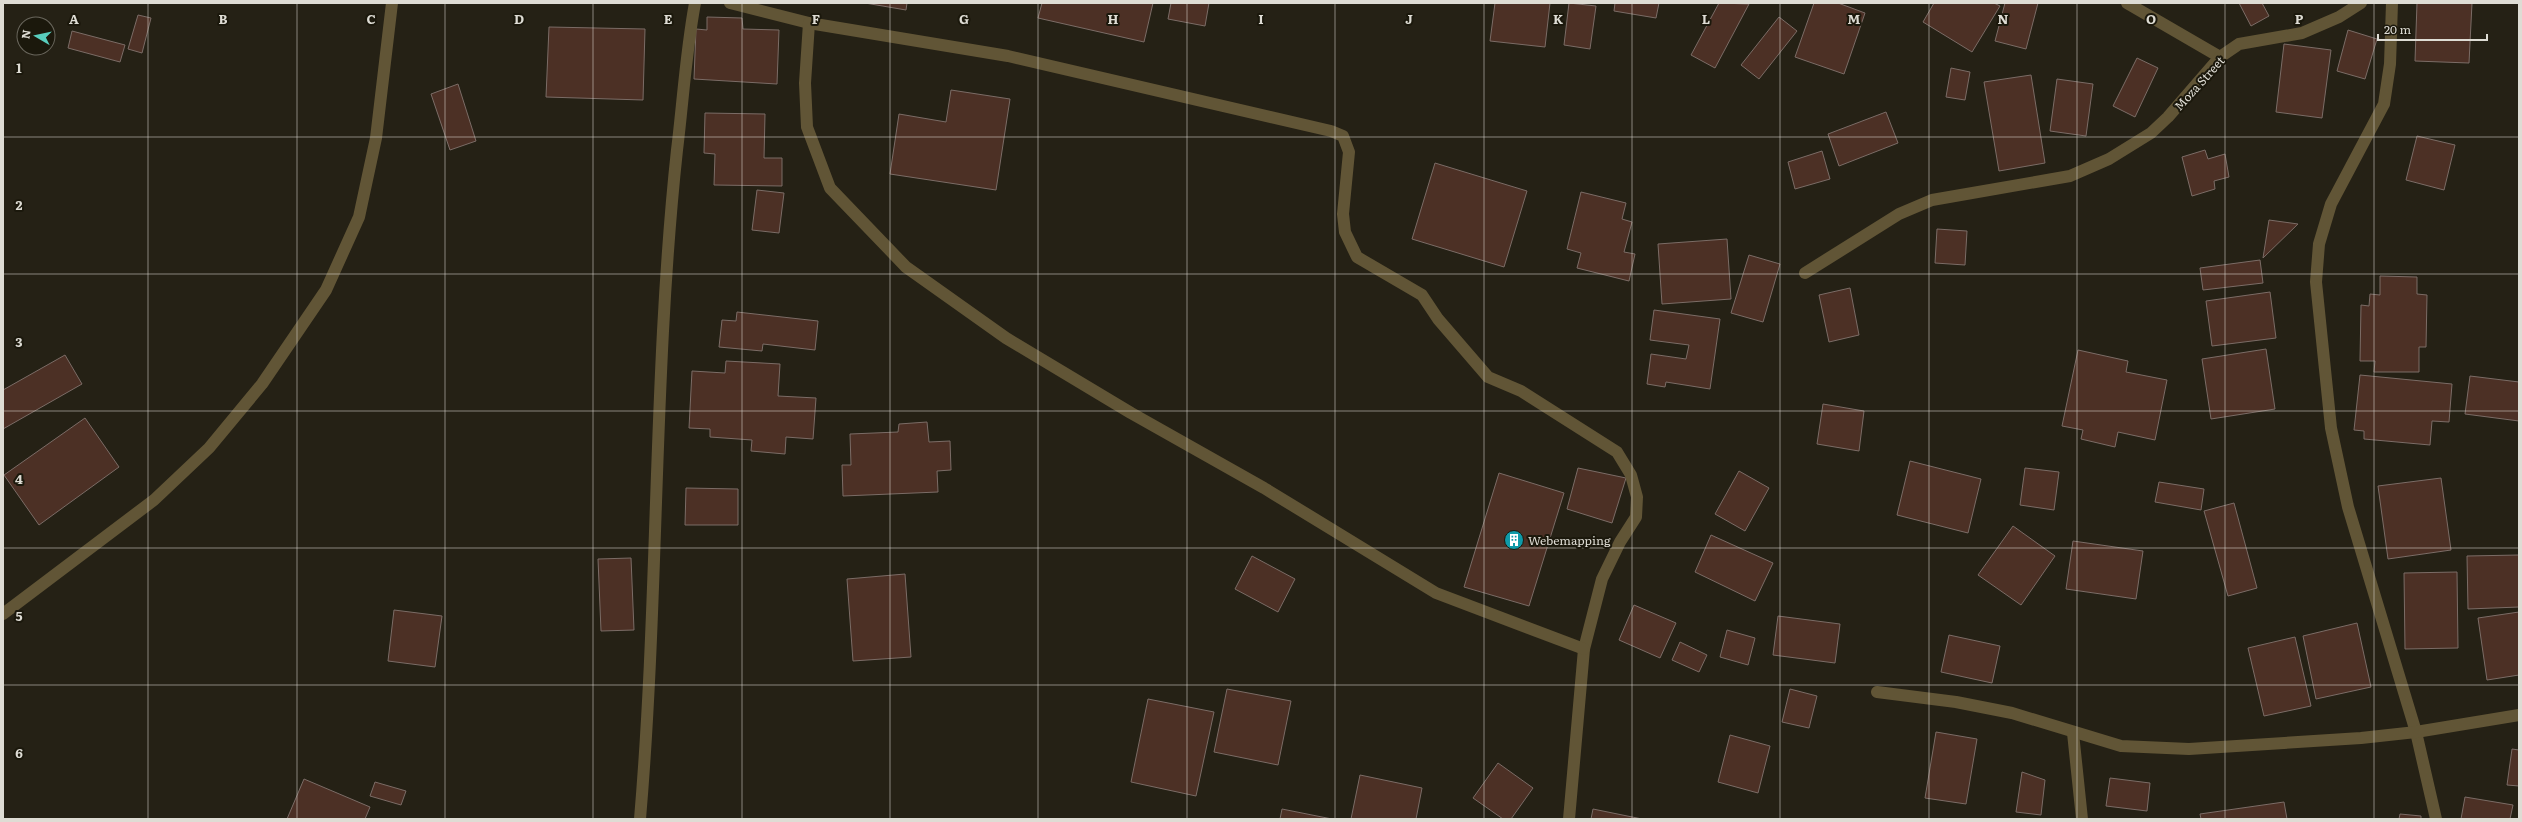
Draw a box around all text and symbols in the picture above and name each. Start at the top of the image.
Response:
text: A [69,9,79,28]
text: B [219,9,228,28]
text: C [366,9,376,28]
text: D [514,9,524,28]
text: E [664,9,673,28]
text: F [812,9,820,28]
text: G [959,9,969,28]
text: H [1108,9,1119,28]
text: I [1258,9,1264,28]
text: J [1405,9,1413,28]
text: K [1553,9,1564,28]
text: L [1702,9,1710,28]
text: M [1848,9,1861,28]
text: N [1998,9,2009,28]
text: O [2146,9,2156,28]
text: P [2295,9,2304,28]
north arrow [16,16,56,56]
scale bar [2378,16,2487,42]
text: 20 m [2384,20,2411,38]
text: N [17,28,34,40]
street label: Moza Street [2170,52,2228,114]
text: 1 [16,58,22,77]
text: 2 [16,195,23,214]
text: 3 [15,332,23,351]
text: 4 [15,469,23,488]
building icon: Webemapping [1503,529,1525,551]
place label: Webemapping [1528,531,1611,549]
text: 5 [15,606,23,625]
text: 6 [15,743,23,762]

